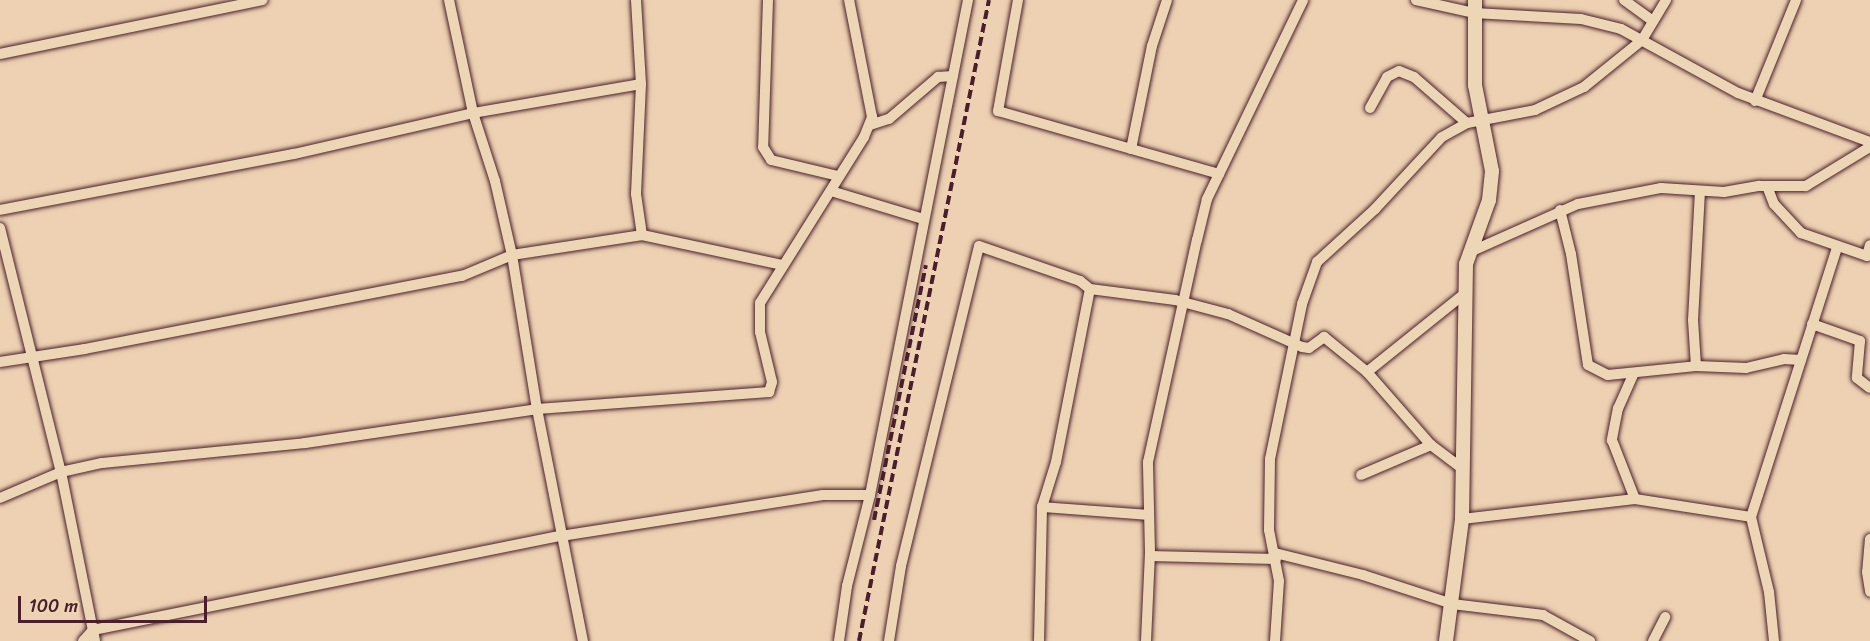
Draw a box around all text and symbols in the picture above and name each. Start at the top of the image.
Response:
scale bar [21,584,210,622]
text: 100 m [29,590,78,622]

